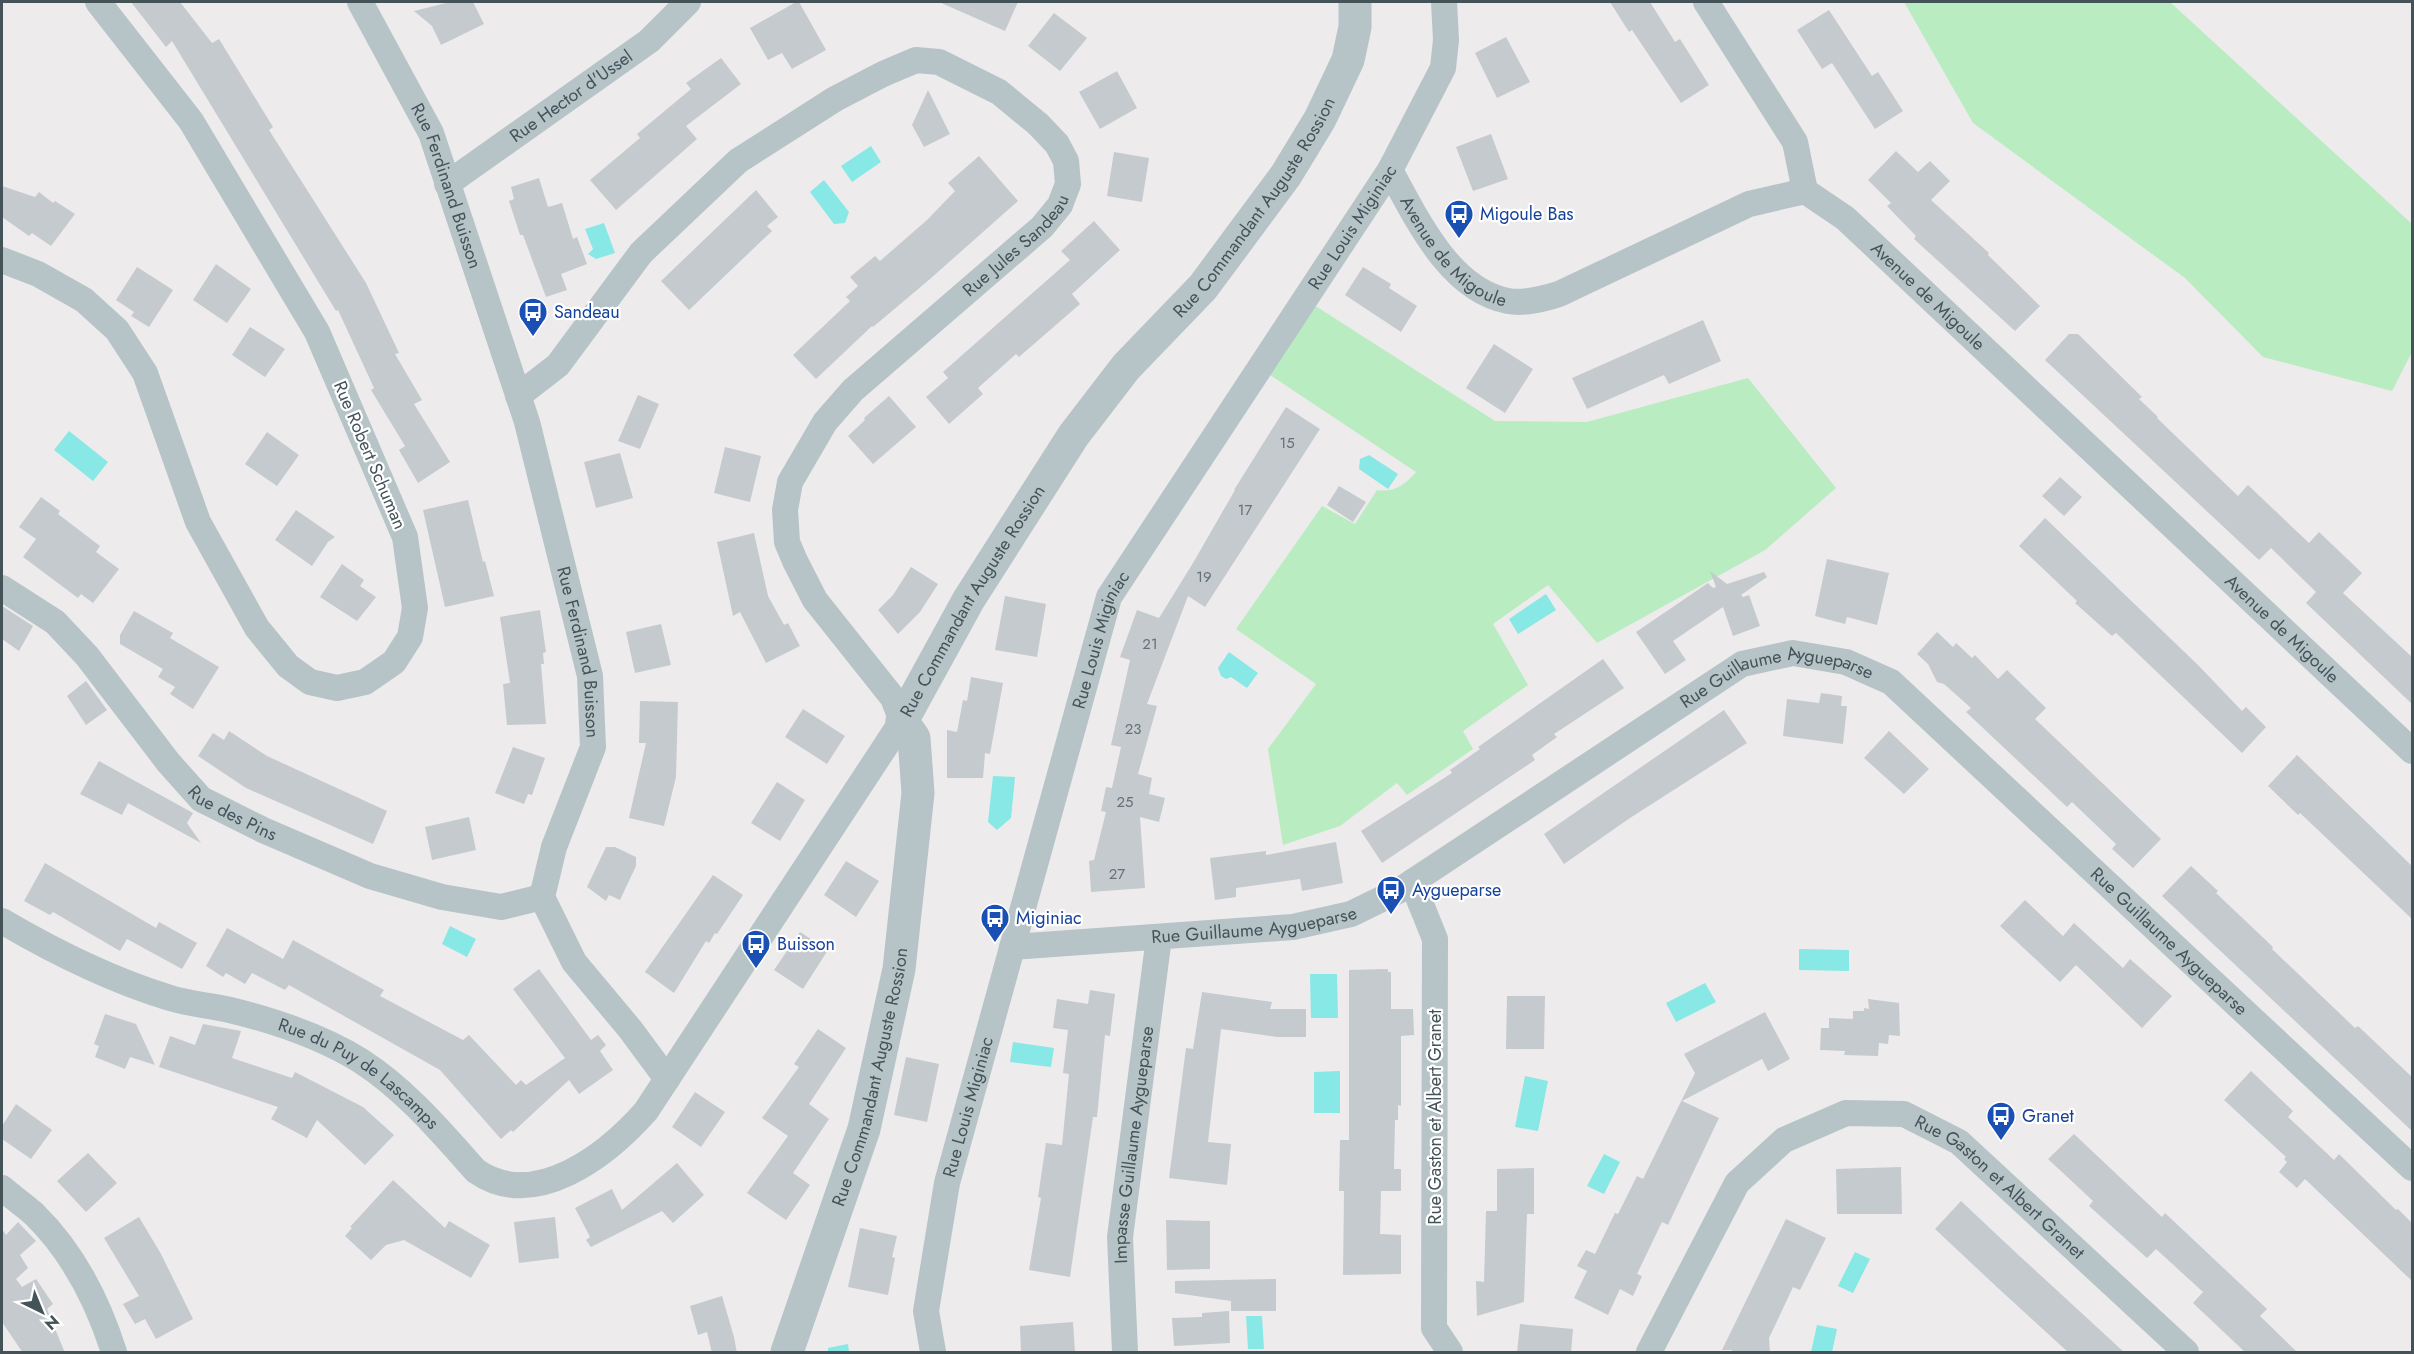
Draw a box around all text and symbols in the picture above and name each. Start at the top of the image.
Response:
street label: Rue Hector d'Ussel [504,44,638,149]
street label: Rue Commandant Auguste Rossion [1167,93,1342,324]
street label: Rue Ferdinand Buisson [404,99,488,272]
street label: Rue Louis Miginiac [1302,160,1403,295]
street label: Rue Jules Sandeau [957,191,1076,303]
street label: Avenue de Migoule [1394,191,1509,313]
bus stop icon: Migoule Bas [1443,198,1475,240]
place label: Migoule Bas [1480,201,1574,227]
street label: Avenue de Migoule [1865,236,1991,356]
bus stop icon: Sandeau [517,296,549,338]
place label: Sandeau [554,299,620,325]
street label: Rue Robert Schuman [327,377,413,533]
house number: 15 [1279,432,1295,454]
street label: Rue Commandant Auguste Rossion [894,480,1052,722]
house number: 17 [1238,499,1252,521]
street label: Rue Ferdinand Buisson [550,564,606,738]
street label: Rue Louis Miginiac [1066,566,1136,712]
house number: 19 [1196,566,1212,588]
street label: Avenue de Migoule [2219,568,2345,689]
house number: 21 [1142,633,1158,655]
street label: Rue Guillaume Aygueparse [1675,639,1878,715]
house number: 23 [1125,718,1141,740]
street label: Rue des Pins [182,780,281,847]
house number: 25 [1117,791,1134,813]
street label: Rue Guillaume Aygueparse [2085,861,2253,1021]
house number: 27 [1109,863,1125,885]
bus stop icon: Aygueparse [1375,874,1407,916]
place label: Aygueparse [1412,877,1501,903]
street label: Rue Guillaume Aygueparse [1150,900,1361,950]
bus stop icon: Miginiac [979,902,1011,944]
place label: Miginiac [1016,905,1082,931]
bus stop icon: Buisson [740,928,772,970]
place label: Buisson [777,931,835,957]
street label: Rue Commandant Auguste Rossion [825,946,914,1210]
street label: Rue Gaston et Albert Granet [1422,1009,1448,1225]
street label: Rue du Puy de Lascamps [275,1011,445,1135]
street label: Impasse Guillaume Aygueparse [1107,1025,1160,1264]
street label: Rue Louis Miginiac [936,1034,1000,1180]
bus stop icon: Granet [1985,1100,2017,1142]
place label: Granet [2022,1103,2075,1129]
street label: Rue Gaston et Albert Granet [1910,1108,2091,1266]
north arrow [12,1282,72,1342]
text: N [39,1310,64,1335]

